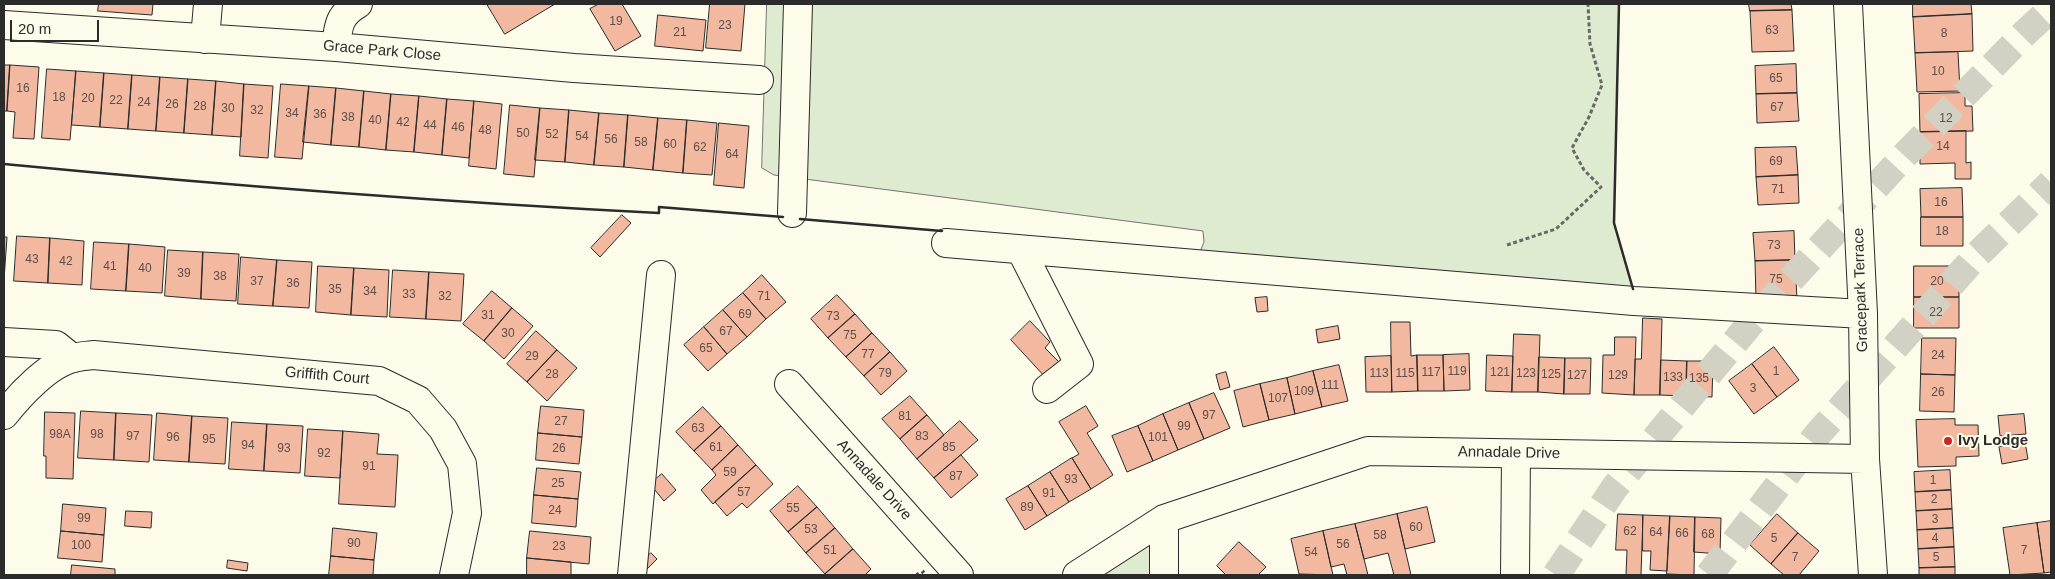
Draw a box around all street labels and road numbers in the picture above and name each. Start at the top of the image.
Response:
street label: Grace Park Close [322,37,442,65]
street label: Gracepark Terrace [1850,228,1872,352]
street label: Griffith Court [284,363,370,389]
street label: Annadale Drive [833,436,915,524]
street label: Annadale Drive [1458,443,1560,463]

